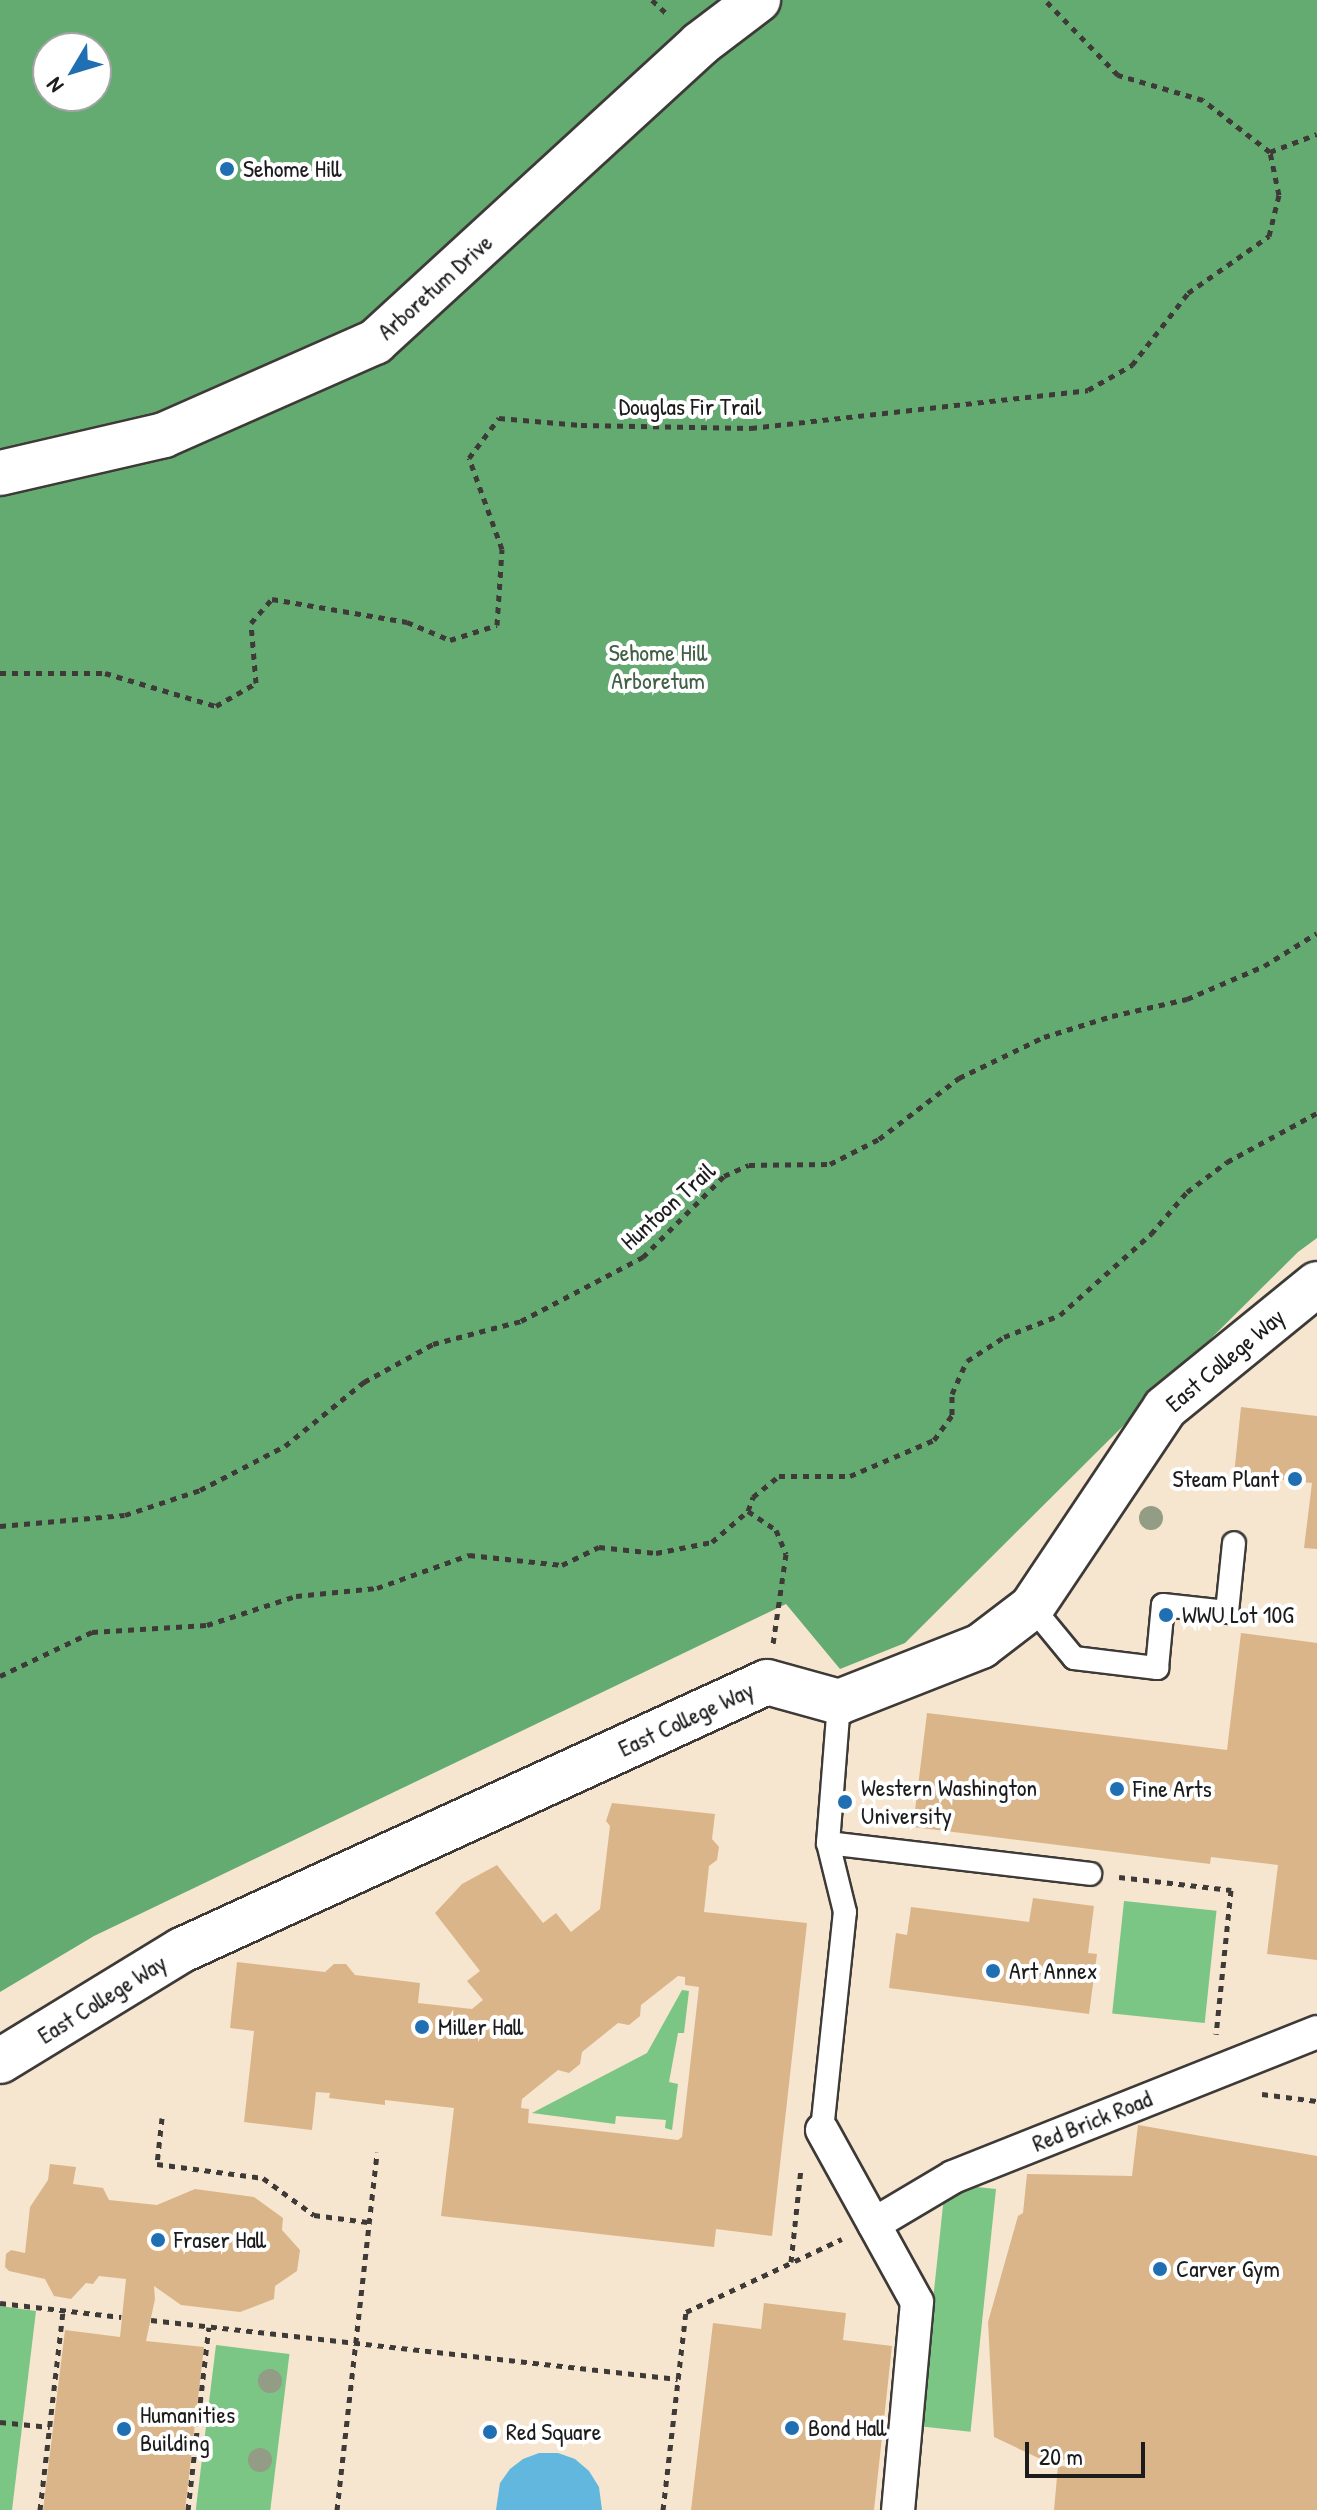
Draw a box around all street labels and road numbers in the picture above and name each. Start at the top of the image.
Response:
street label: Arboretum Drive [372,228,498,346]
street label: Douglas Fir Trail [619,393,761,421]
street label: Huntoon Trail [615,1156,721,1256]
street label: East College Way [1160,1302,1290,1418]
street label: East College Way [614,1675,758,1763]
street label: East College Way [33,1948,171,2050]
street label: Red Brick Road [1028,2084,1156,2158]

